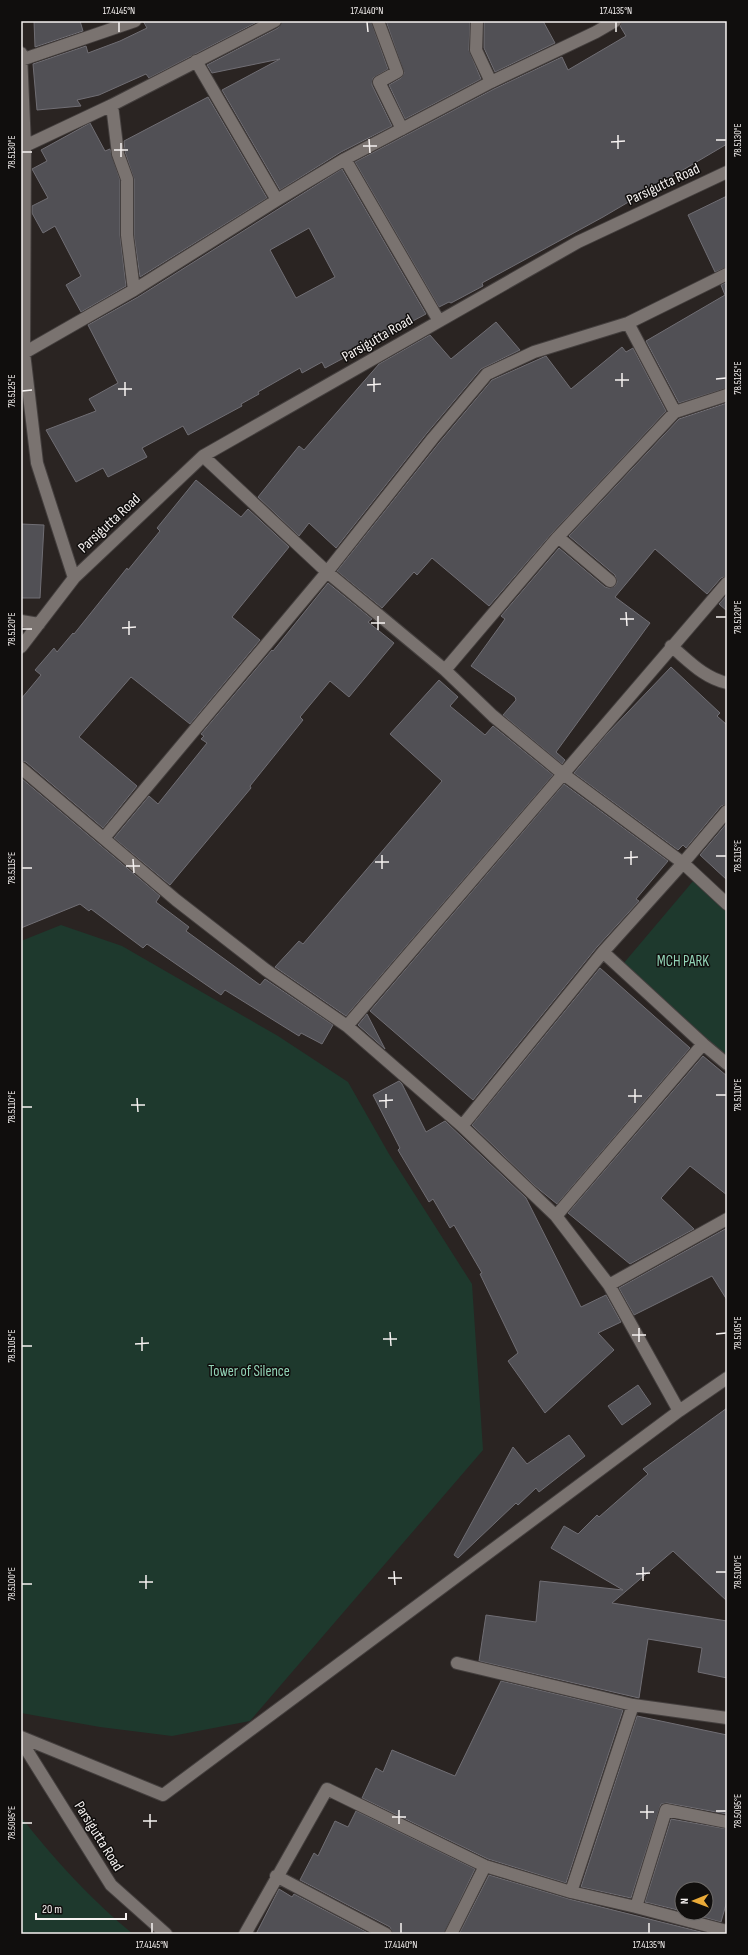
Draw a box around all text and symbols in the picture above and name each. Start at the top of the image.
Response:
text: 17.4145°N [103,5,135,17]
text: 17.4140°N [351,5,383,17]
text: 17.4135°N [600,5,632,17]
text: 78.5130°E [732,123,744,157]
text: 78.5130°E [6,135,18,169]
street label: Parsigutta Road [624,159,703,210]
street label: Parsigutta Road [338,311,416,366]
text: 78.5125°E [732,362,744,394]
text: 78.5125°E [6,375,18,407]
street label: Parsigutta Road [74,490,145,557]
text: 78.5120°E [732,600,744,634]
text: 78.5120°E [6,612,18,646]
text: 78.5115°E [732,840,744,872]
text: 78.5115°E [6,852,18,884]
park label: MCH PARK [657,952,709,971]
text: 78.5110°E [732,1079,744,1111]
text: 78.5110°E [6,1091,18,1123]
text: 78.5105°E [732,1316,744,1350]
text: 78.5105°E [6,1329,18,1363]
park label: Tower of Silence [208,1362,290,1381]
text: 78.5100°E [732,1555,744,1589]
text: 78.5100°E [6,1567,18,1601]
text: 78.5095°E [732,1794,744,1828]
street label: Parsigutta Road [70,1798,127,1875]
text: 78.5095°E [6,1806,18,1840]
north arrow [674,1881,714,1921]
scale bar [36,1895,126,1921]
text: N [678,1898,691,1904]
text: 20 m [42,1902,62,1917]
text: 17.4145°N [136,1939,168,1951]
text: 17.4140°N [385,1939,417,1951]
text: 17.4135°N [633,1939,665,1951]

